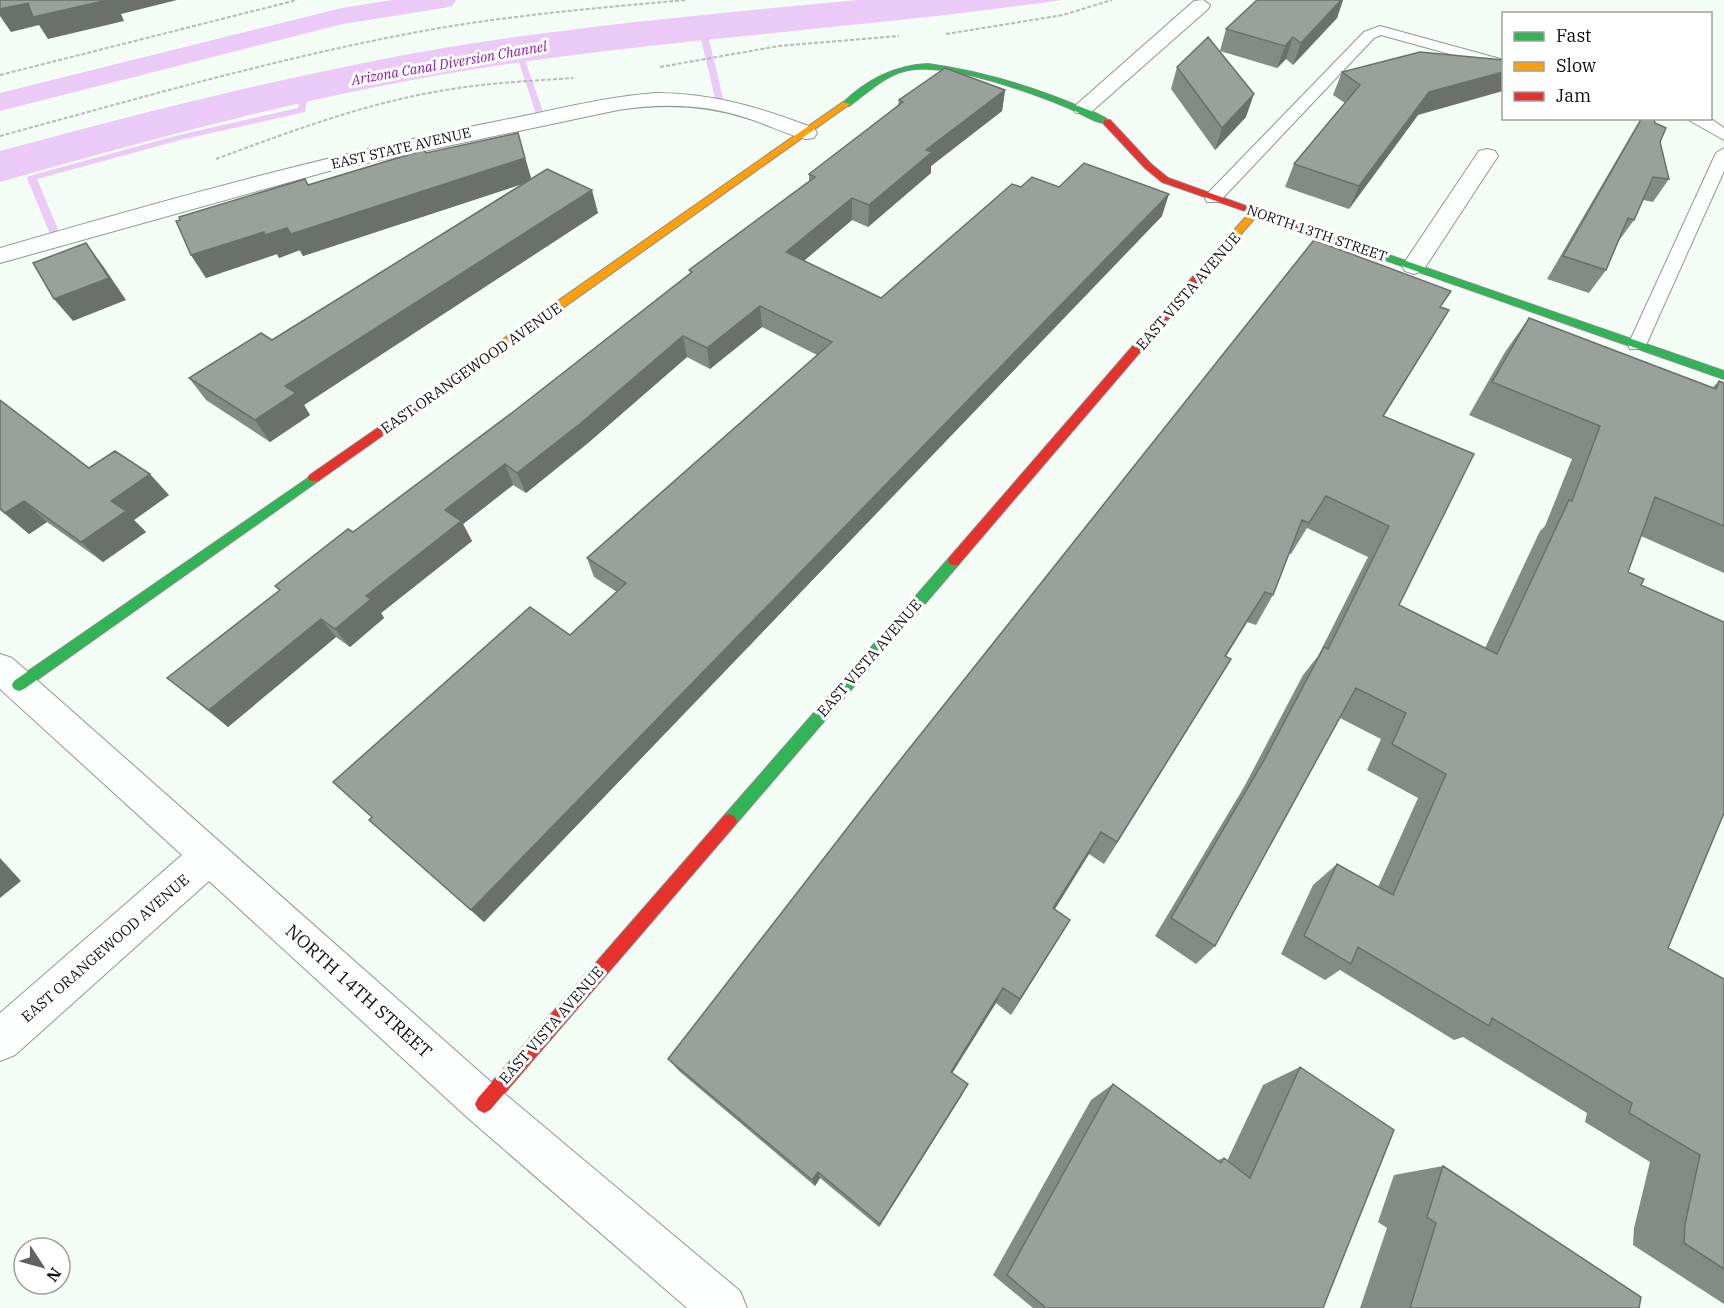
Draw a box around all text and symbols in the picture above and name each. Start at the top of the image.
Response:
legend [1502,12,1712,120]
text: Fast [1556,24,1591,47]
water label: Arizona Canal Diversion Channel [349,37,549,89]
text: Slow [1556,54,1596,77]
text: Jam [1556,84,1591,107]
street label: EAST STATE AVENUE [329,123,473,173]
street label: NORTH 13TH STREET [1244,201,1390,265]
street label: EAST VISTA AVENUE [1132,228,1244,354]
street label: EAST ORANGEWOOD AVENUE [377,298,565,438]
street label: EAST VISTA AVENUE [813,595,925,721]
street label: EAST ORANGEWOOD AVENUE [17,870,193,1026]
street label: NORTH 14TH STREET [281,919,437,1063]
street label: EAST VISTA AVENUE [495,962,607,1088]
north arrow [12,1236,72,1296]
text: N [42,1264,66,1286]

